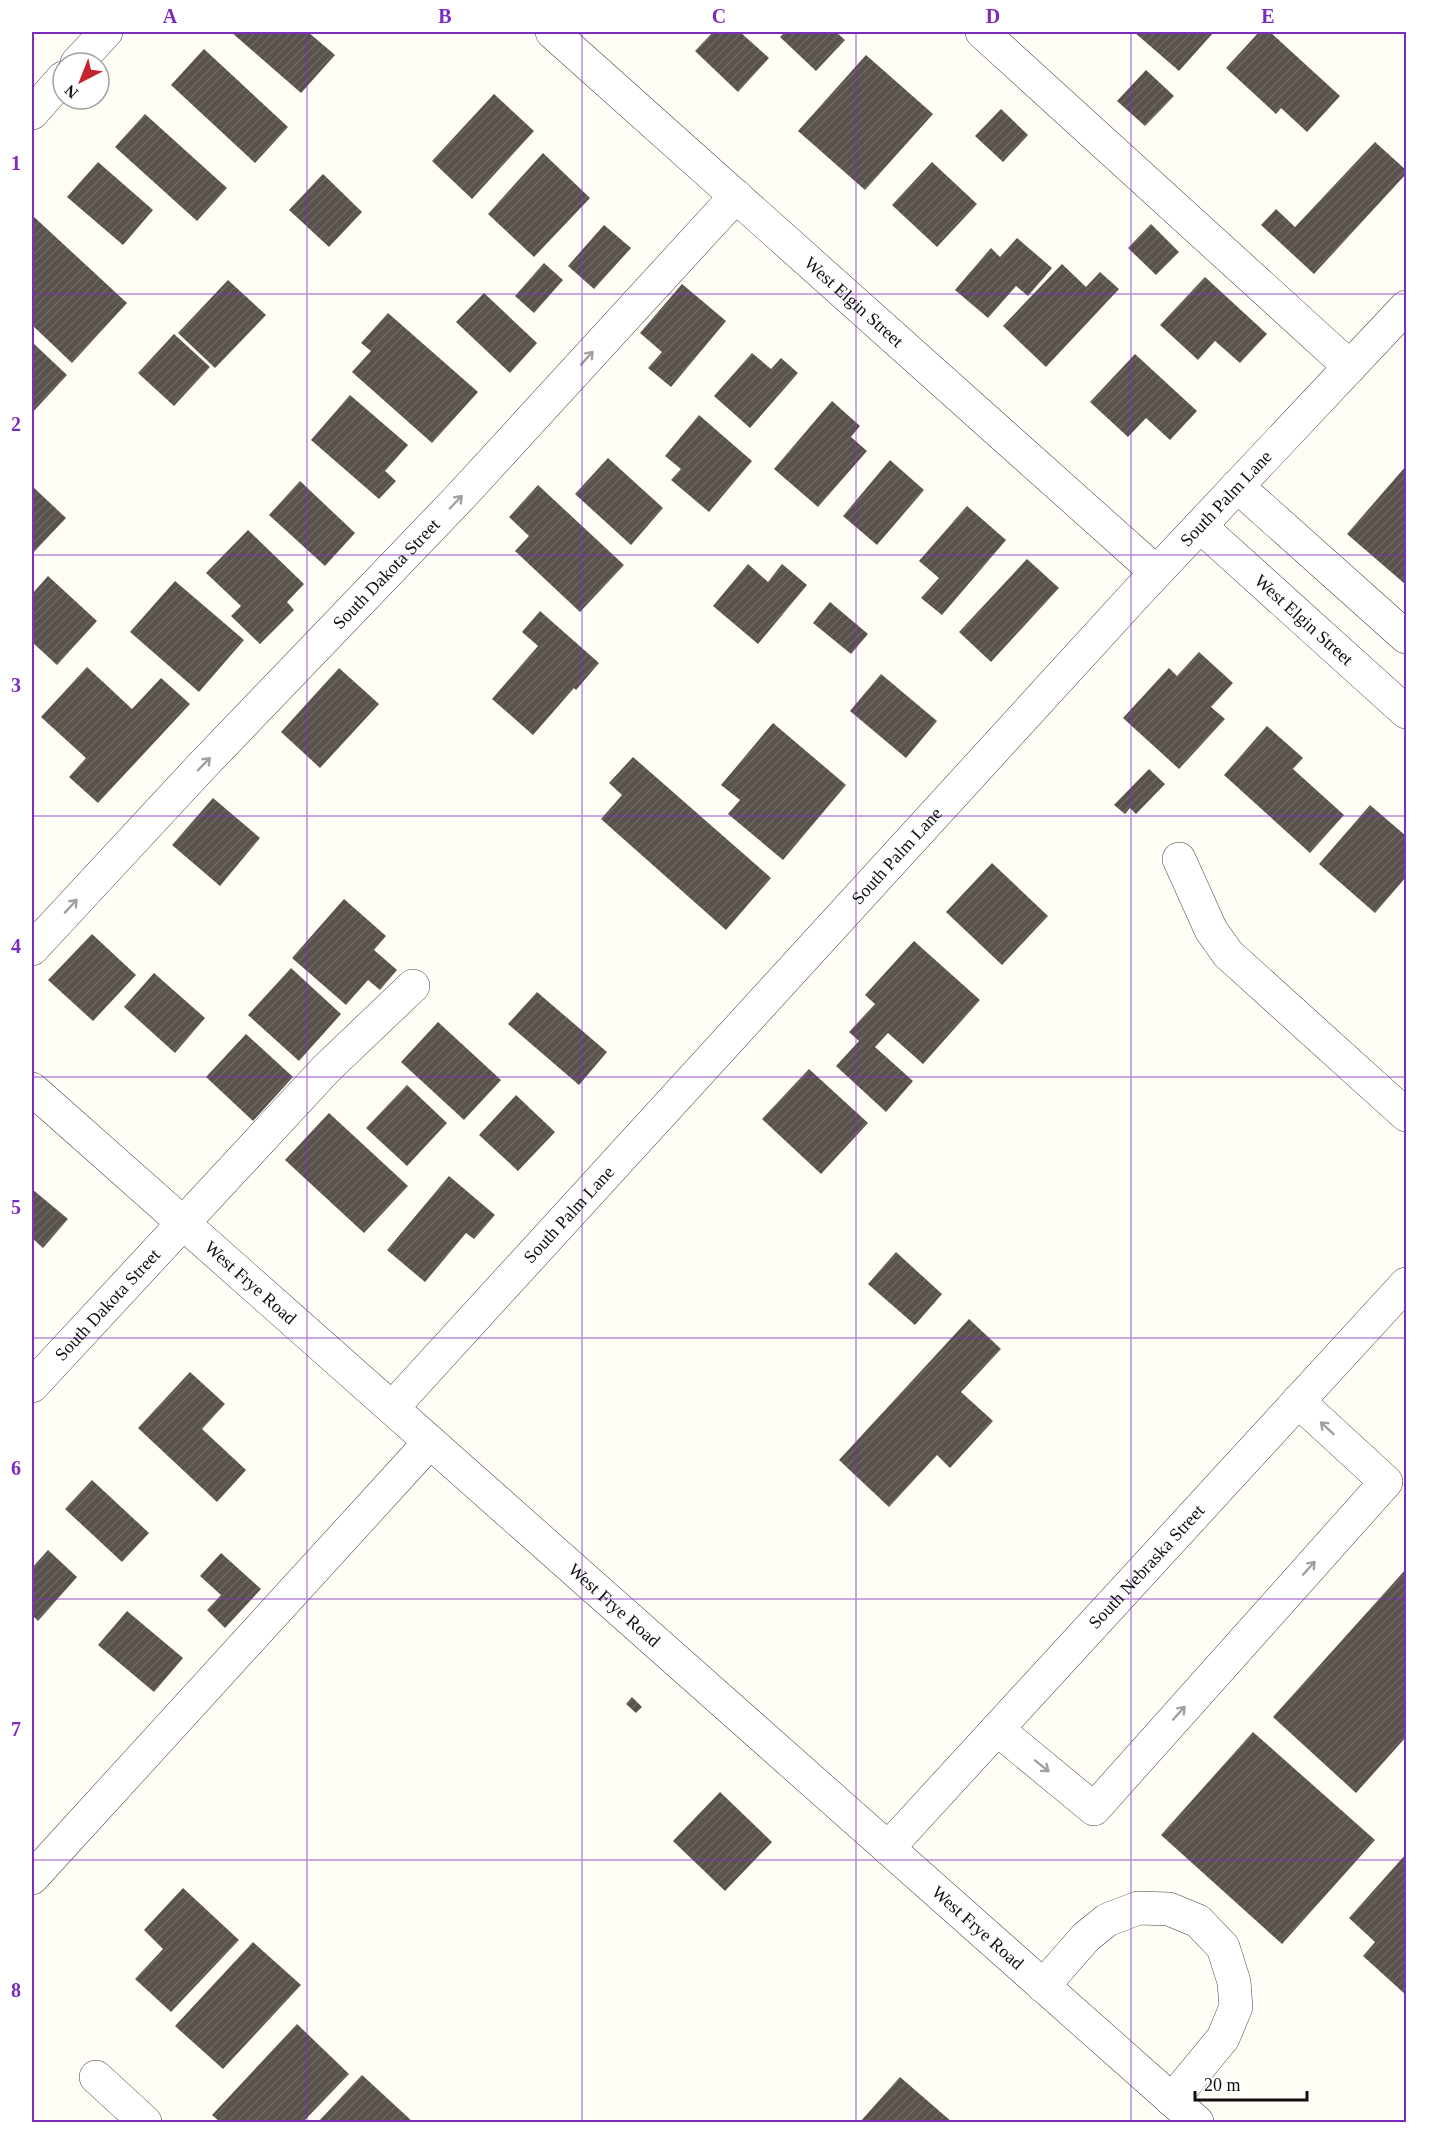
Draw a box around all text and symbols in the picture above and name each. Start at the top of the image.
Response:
text: A [163,5,178,27]
text: B [438,5,452,27]
text: C [712,5,726,27]
text: D [986,5,1000,27]
text: E [1261,5,1275,27]
north arrow [51,51,111,111]
text: N [61,81,81,102]
text: 1 [11,152,21,174]
street label: West Elgin Street [800,253,907,351]
one-way arrow [580,351,594,366]
text: 2 [11,413,21,435]
street label: South Palm Lane [1176,446,1276,550]
one-way arrow [449,494,463,509]
street label: South Dakota Street [329,515,444,633]
street label: West Elgin Street [1251,570,1357,669]
text: 3 [11,674,21,696]
one-way arrow [197,756,212,771]
street label: South Palm Lane [847,803,946,908]
one-way arrow [64,899,79,914]
text: 4 [11,935,21,957]
street label: South Palm Lane [520,1162,618,1267]
text: 5 [11,1196,21,1218]
street label: West Frye Road [201,1237,300,1329]
street label: South Dakota Street [51,1245,164,1365]
one-way arrow [1320,1421,1335,1435]
text: 6 [11,1457,21,1479]
street label: South Nebraska Street [1085,1501,1208,1633]
street label: West Frye Road [564,1559,664,1651]
one-way arrow [1302,1561,1316,1576]
one-way arrow [1172,1706,1186,1721]
text: 7 [11,1718,21,1740]
one-way arrow [1034,1759,1049,1773]
street label: West Frye Road [928,1882,1028,1973]
text: 8 [11,1979,21,2001]
scale bar [1195,2064,1308,2102]
text: 20 m [1204,2075,1241,2095]

